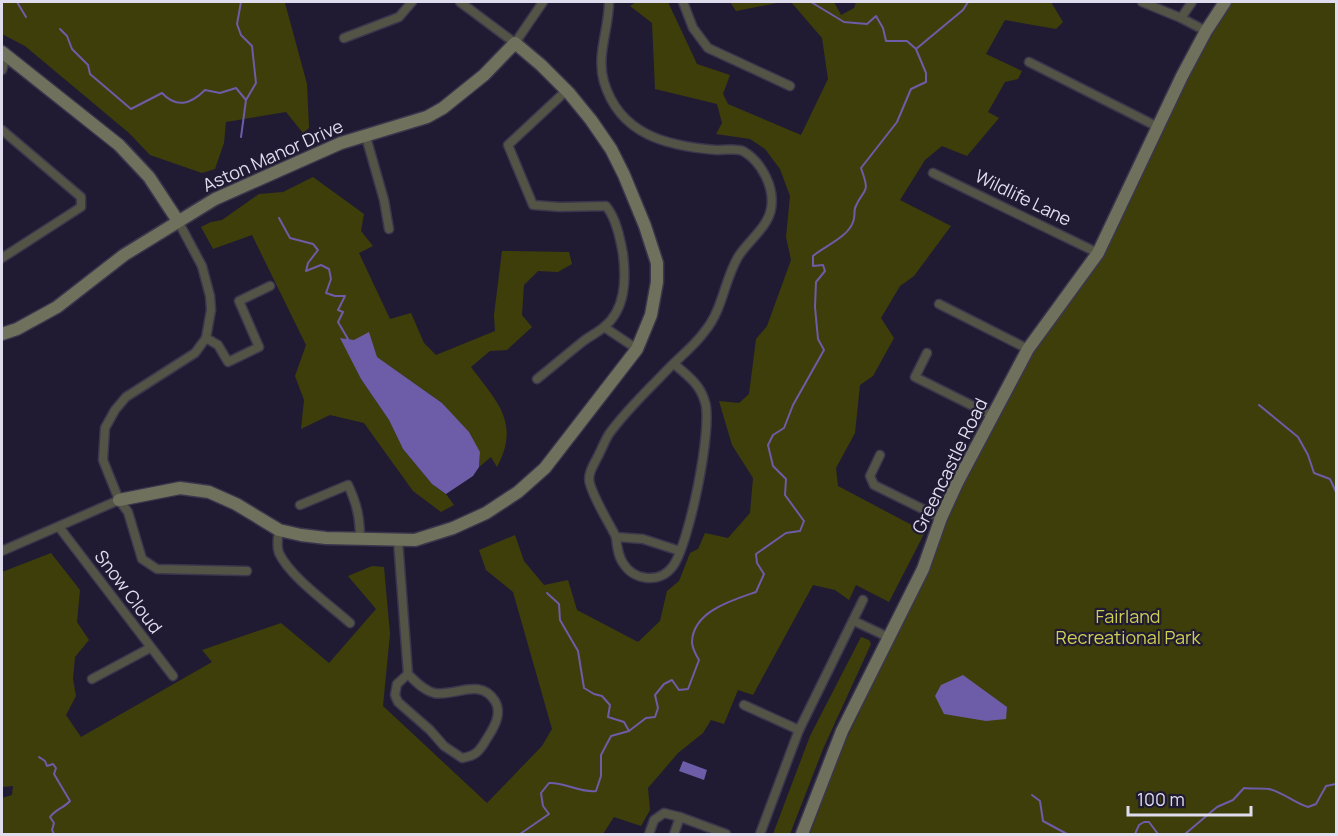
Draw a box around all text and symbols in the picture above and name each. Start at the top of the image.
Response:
street label: Aston Manor Drive [199,113,347,197]
street label: Wildlife Lane [971,163,1076,231]
street label: Greencastle Road [906,394,992,537]
street label: Snow Cloud [90,545,168,638]
park label: Fairland Recreational Park [1056,604,1202,649]
scale bar [1128,779,1251,817]
text: 100 m [1137,787,1185,811]

